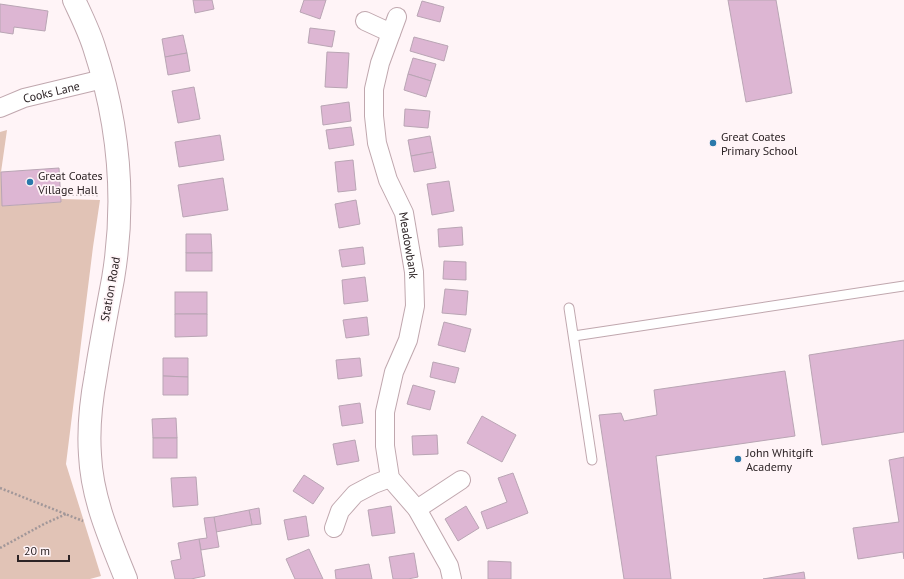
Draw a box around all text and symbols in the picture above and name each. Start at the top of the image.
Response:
street label: Cooks Lane [21,77,81,106]
place label: Great Coates Primary School [721,129,798,158]
marker: Great Coates Primary School [708,138,718,148]
place label: Great Coates Village Hall [37,168,103,197]
marker: Great Coates Village Hall [25,177,35,187]
street label: Meadowbank [396,211,422,279]
street label: Station Road [97,256,123,322]
place label: John Whitgift Academy [745,445,813,474]
marker: John Whitgift Academy [733,454,743,464]
scale bar [18,537,69,563]
text: 20 m [24,543,50,558]

